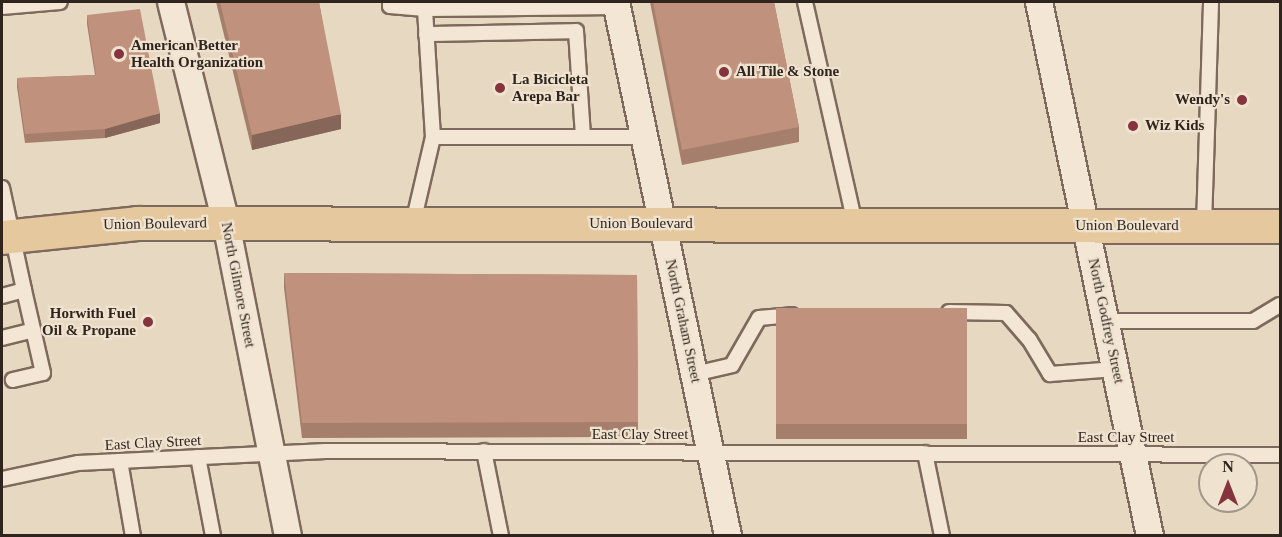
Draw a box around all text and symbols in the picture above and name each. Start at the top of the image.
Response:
place label: American Better Health Organization [131,36,263,71]
marker: American Better Health Organization [112,47,126,61]
place label: All Tile & Stone [736,63,839,81]
marker: All Tile & Stone [717,65,731,79]
place label: La Bicicleta Arepa Bar [512,70,588,105]
marker: La Bicicleta Arepa Bar [493,81,507,95]
place label: Wendy's [1175,91,1230,109]
marker: Wendy's [1235,93,1249,107]
place label: Wiz Kids [1145,117,1204,135]
marker: Wiz Kids [1126,119,1140,133]
street label: Union Boulevard [103,214,207,234]
street label: Union Boulevard [589,215,693,233]
street label: Union Boulevard [1075,217,1179,235]
street label: North Gilmore Street [217,221,259,349]
street label: North Godfrey Street [1084,257,1128,385]
street label: North Graham Street [661,258,705,384]
place label: Horwith Fuel Oil & Propane [42,304,136,339]
marker: Horwith Fuel Oil & Propane [141,315,155,329]
street label: East Clay Street [592,426,688,444]
street label: East Clay Street [1078,429,1174,447]
street label: East Clay Street [104,431,202,455]
north arrow [1198,453,1258,513]
text: N [1222,458,1234,475]

